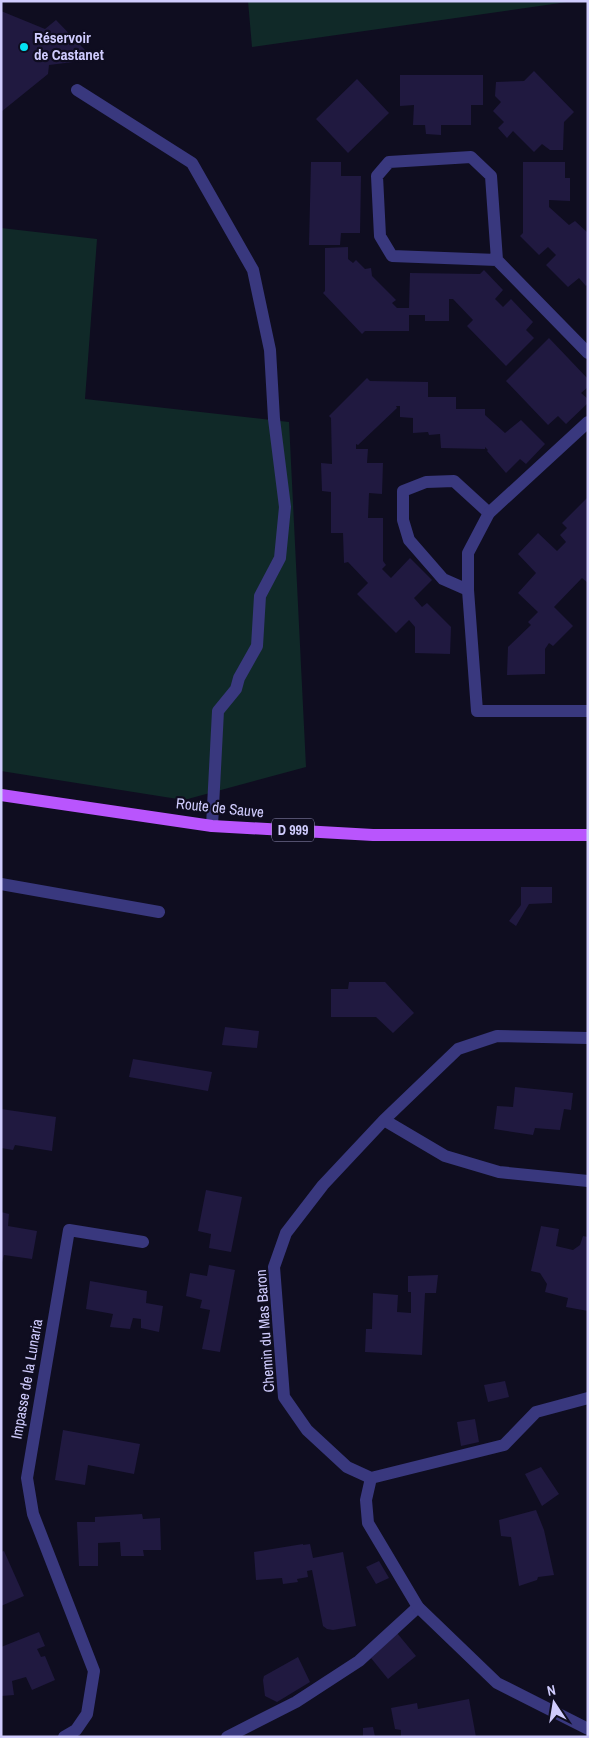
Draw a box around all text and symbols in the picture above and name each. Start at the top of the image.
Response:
place label: Réservoir de Castanet [34,27,104,65]
marker: Réservoir de Castanet [18,41,30,53]
street label: Route de Sauve [175,792,265,823]
road number: D 999 [272,818,314,842]
street label: Chemin du Mas Baron [250,1269,279,1393]
street label: Impasse de la Lunaria [6,1317,47,1441]
north arrow [529,1678,579,1728]
text: N [545,1681,557,1700]

